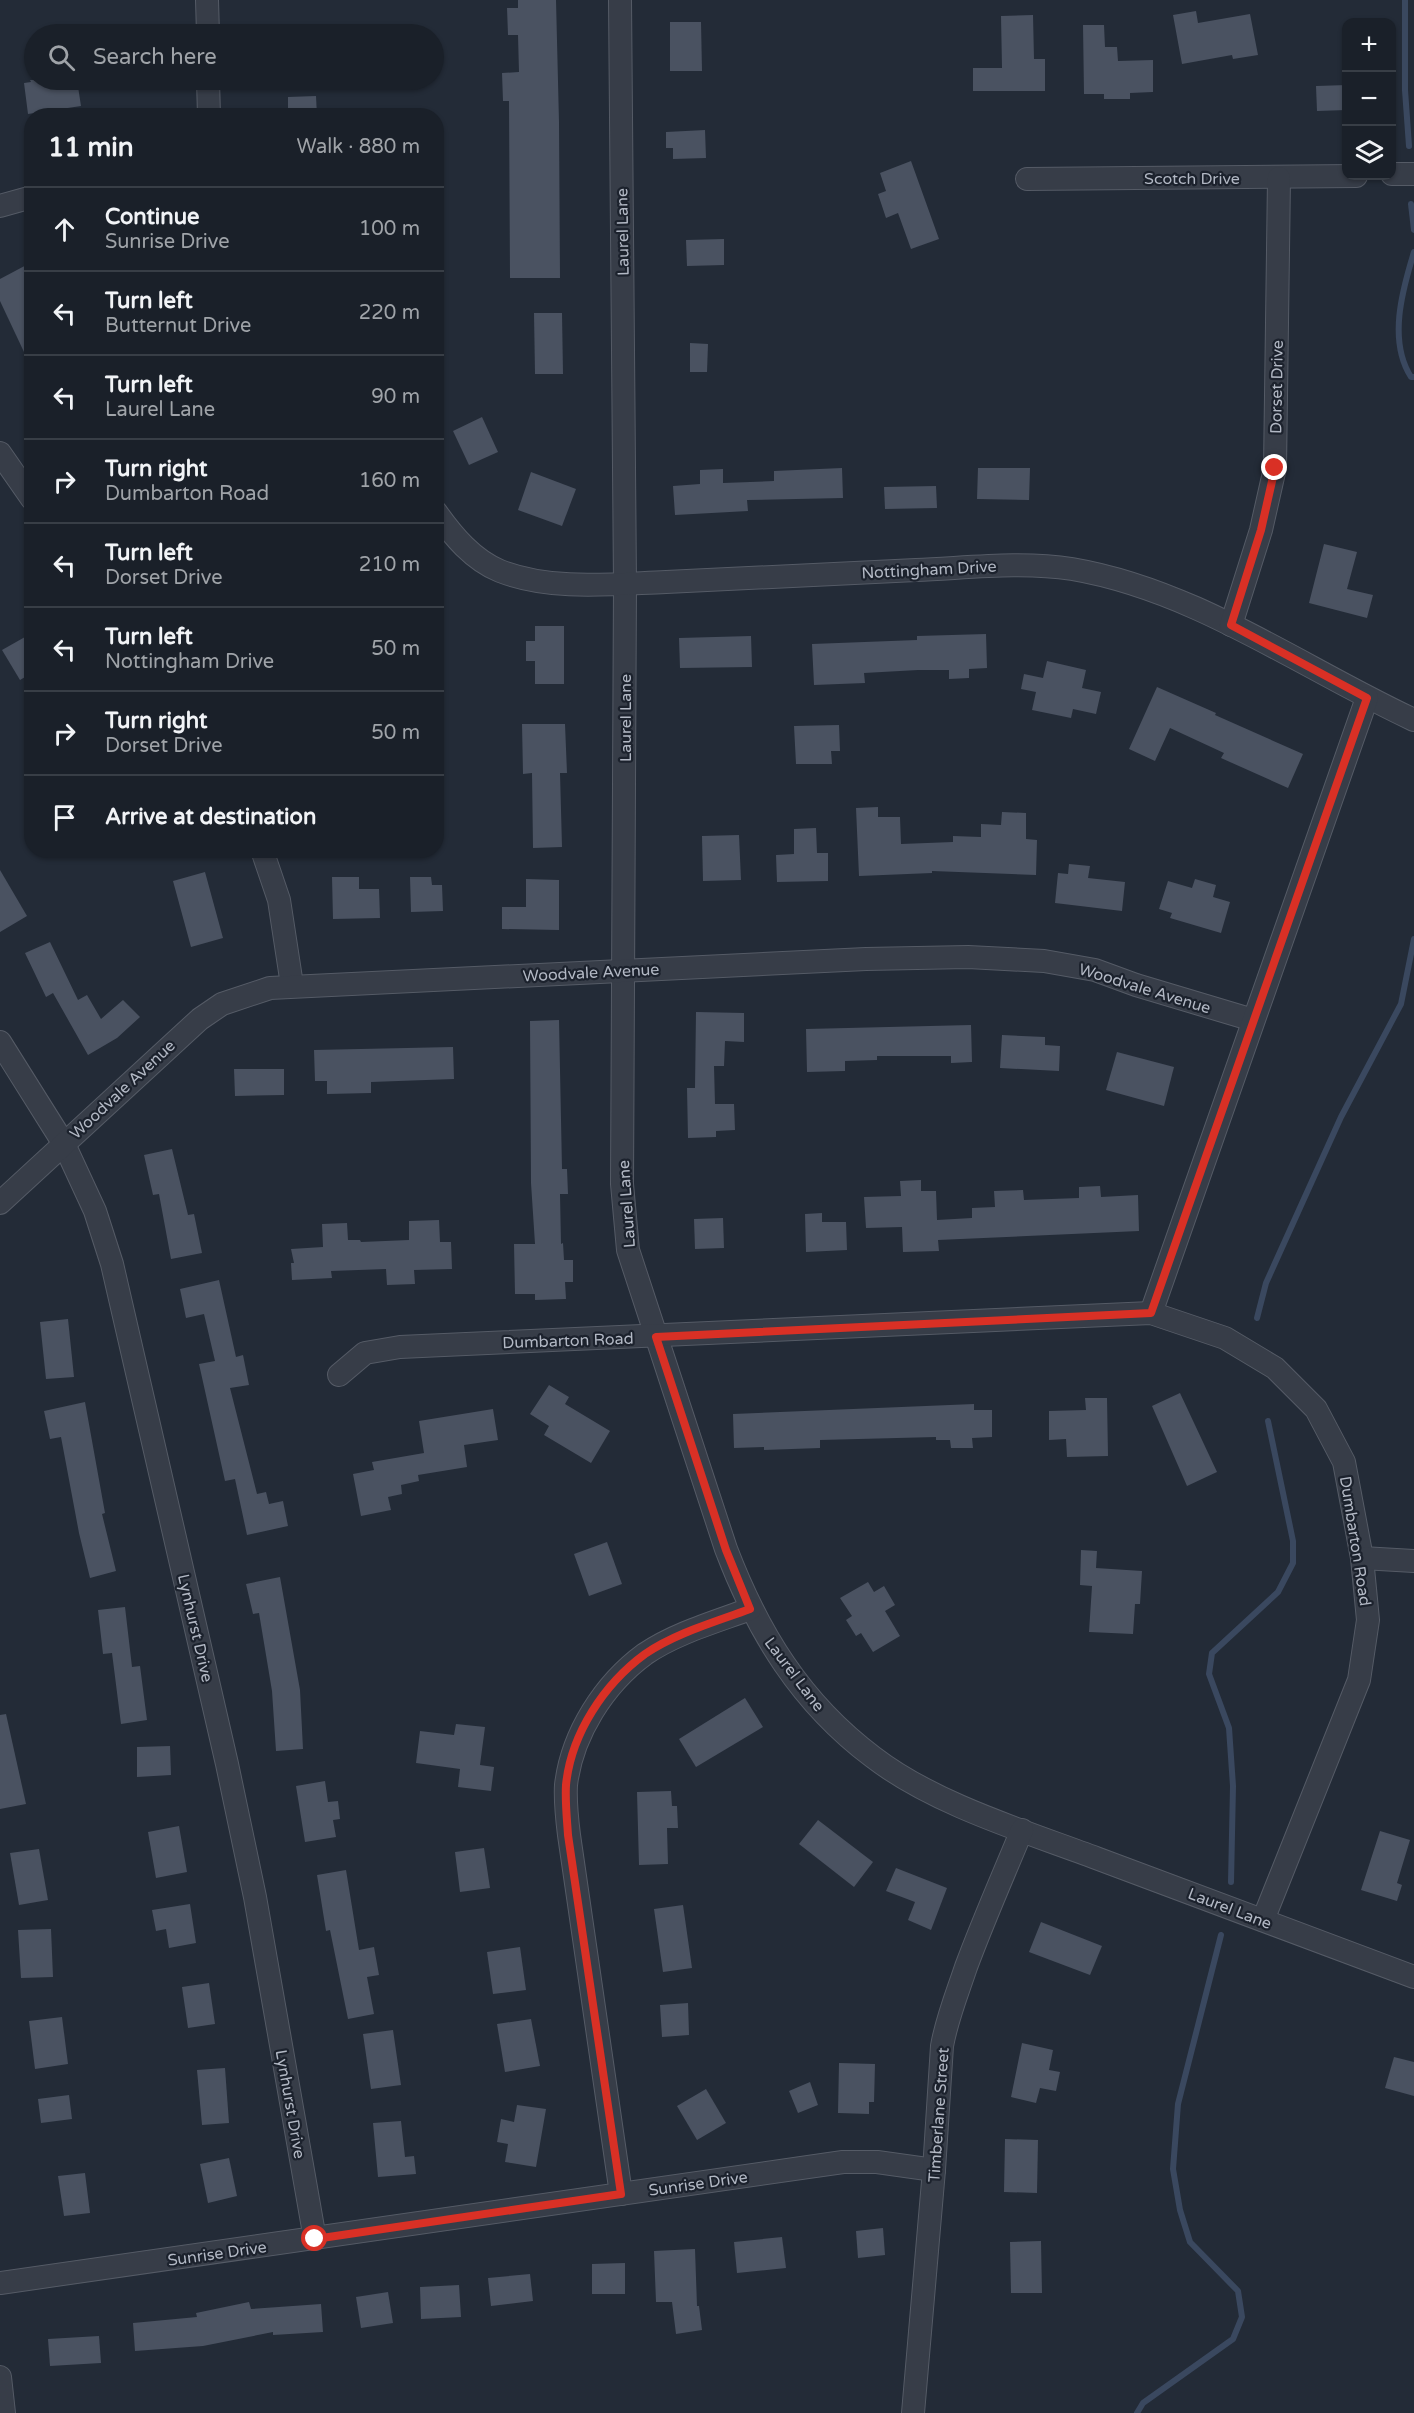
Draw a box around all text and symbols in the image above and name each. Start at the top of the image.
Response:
map controls [1342,18,1396,180]
button: + [1342,18,1396,72]
search box [24,24,444,90]
icon: search [45,41,78,74]
text: Search here [93,44,217,70]
button: − [1342,72,1396,126]
button: layers [1342,126,1396,180]
text: 11 min [48,132,134,163]
text: Walk · 880 m [297,135,420,159]
street label: Scotch Drive [1144,169,1240,189]
street label: Laurel Lane [612,188,634,276]
text: Continue [105,204,200,230]
icon: ahead [48,213,81,246]
text: 100 m [359,217,420,241]
text: Sunrise Drive [105,230,230,254]
text: Turn left [105,288,193,314]
icon: left [48,297,81,330]
text: 220 m [359,301,420,325]
text: Butternut Drive [105,314,251,338]
street label: Dorset Drive [1266,340,1288,434]
text: Turn left [105,372,193,398]
icon: left [48,381,81,414]
text: 90 m [371,385,420,409]
text: Laurel Lane [105,398,215,422]
route end [1261,454,1287,480]
text: Turn right [105,456,207,482]
icon: right [48,465,81,498]
text: 160 m [359,469,420,493]
text: Dumbarton Road [105,482,269,506]
text: Turn left [105,540,193,566]
icon: left [48,549,81,582]
text: 210 m [359,553,420,577]
street label: Nottingham Drive [861,556,997,584]
text: Dorset Drive [105,566,222,590]
text: Turn left [105,624,193,650]
icon: left [48,633,81,666]
text: 50 m [371,637,420,661]
text: Nottingham Drive [105,650,274,674]
street label: Laurel Lane [616,674,636,762]
text: Turn right [105,708,207,734]
icon: right [48,717,81,750]
text: 50 m [371,721,420,745]
text: Dorset Drive [105,734,222,758]
icon: arrive [48,801,81,834]
text: Arrive at destination [105,804,316,830]
street label: Woodvale Avenue [522,959,660,987]
street label: Woodvale Avenue [1076,959,1213,1019]
street label: Woodvale Avenue [66,1036,180,1144]
street label: Laurel Lane [614,1159,640,1249]
street label: Dumbarton Road [502,1329,634,1353]
street label: Dumbarton Road [1335,1475,1375,1608]
street label: Lynhurst Drive [173,1572,217,1684]
street label: Laurel Lane [760,1633,829,1716]
street label: Laurel Lane [1185,1884,1274,1934]
street label: Timberlane Street [924,2047,954,2183]
street label: Lynhurst Drive [271,2048,309,2160]
street label: Sunrise Drive [647,2167,749,2201]
route start [301,2225,327,2251]
street label: Sunrise Drive [166,2237,268,2271]

